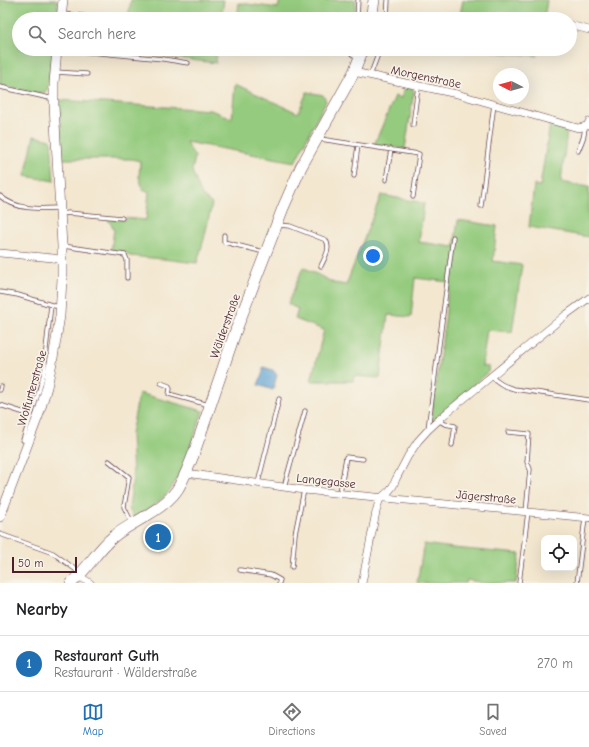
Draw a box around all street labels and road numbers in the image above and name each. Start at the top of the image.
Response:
street label: Morgenstraße [390,63,462,91]
street label: Wälderstraße [207,292,243,360]
street label: Wolfurterstraße [14,348,50,428]
street label: Langegasse [296,471,356,491]
street label: Jägerstraße [455,487,517,507]

